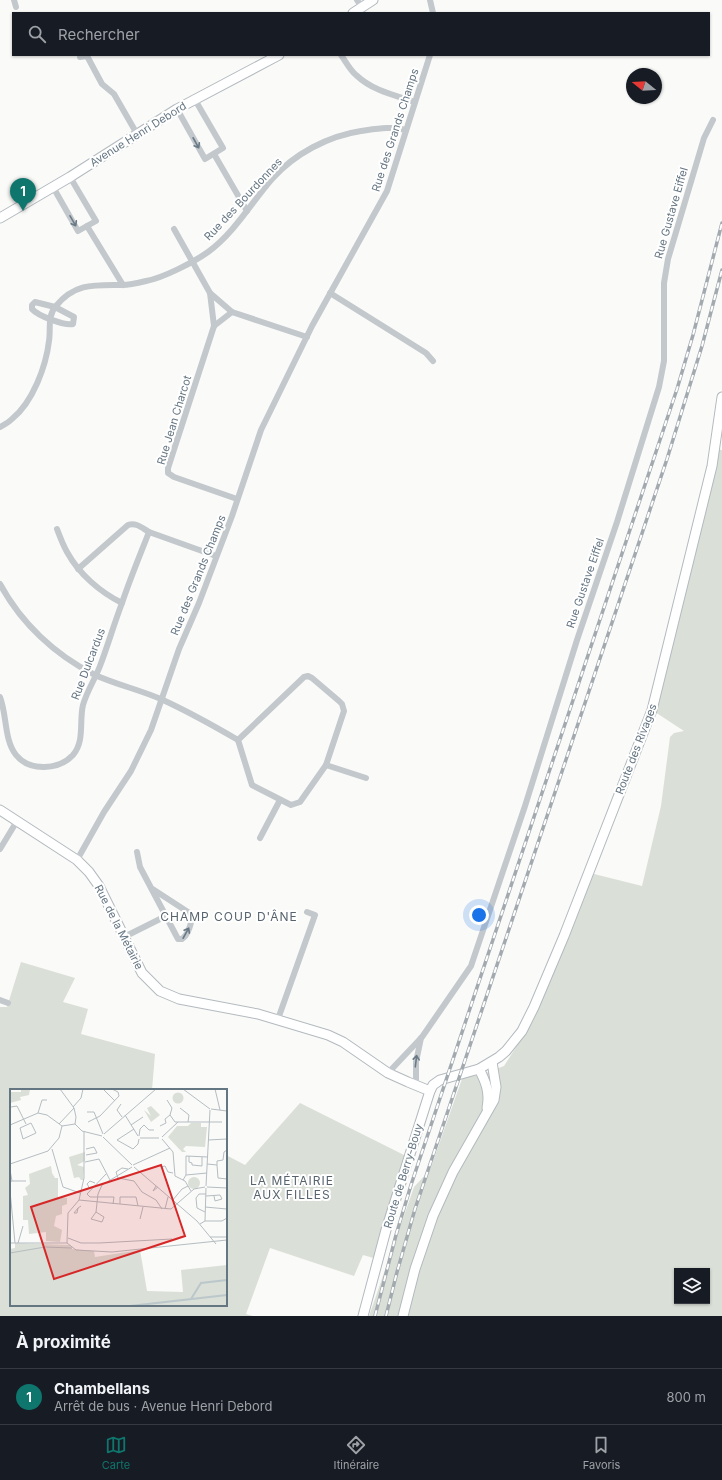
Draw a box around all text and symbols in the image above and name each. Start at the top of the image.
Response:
search box [12,12,710,56]
icon: search [26,23,48,45]
text: Rechercher [58,25,140,44]
street label: Rue des Grands Champs [368,66,422,193]
north arrow [626,68,662,104]
street label: Avenue Henri Debord [87,99,189,169]
one-way arrow [192,136,200,148]
street label: Rue des Bourdonnes [201,155,285,243]
street label: Rue Gustave Eiffel [651,166,691,260]
pin: 1 [10,178,36,211]
one-way arrow [69,214,77,226]
street label: Rue Jean Charcot [154,373,194,466]
street label: Rue des Grands Champs [167,513,229,637]
street label: Rue Gustave Eiffel [563,536,607,630]
street label: Rue Dulcardus [68,626,108,702]
street label: Route des Rivages [612,701,660,796]
street label: Rue de la Métairie [92,882,146,972]
your location [469,905,489,925]
district label: CHAMP COUP D'ÂNE [160,909,298,924]
one-way arrow [182,927,190,939]
one-way arrow [413,1055,420,1068]
inset map [10,1089,227,1306]
street label: Route de Berry-Bouy [380,1122,426,1230]
district label: LA MÉTAIRIE AUX FILLES [250,1173,334,1202]
map controls [674,1268,710,1304]
button: layers [674,1268,710,1304]
text: À proximité [16,1332,111,1352]
text: Chambellans [54,1379,150,1398]
text: 1 [26,1389,32,1405]
text: 800 m [667,1389,706,1405]
text: Arrêt de bus · Avenue Henri Debord [54,1398,273,1414]
tab: Carte [102,1434,130,1472]
tab: Itinéraire [334,1434,379,1472]
tab: Favoris [583,1434,620,1472]

